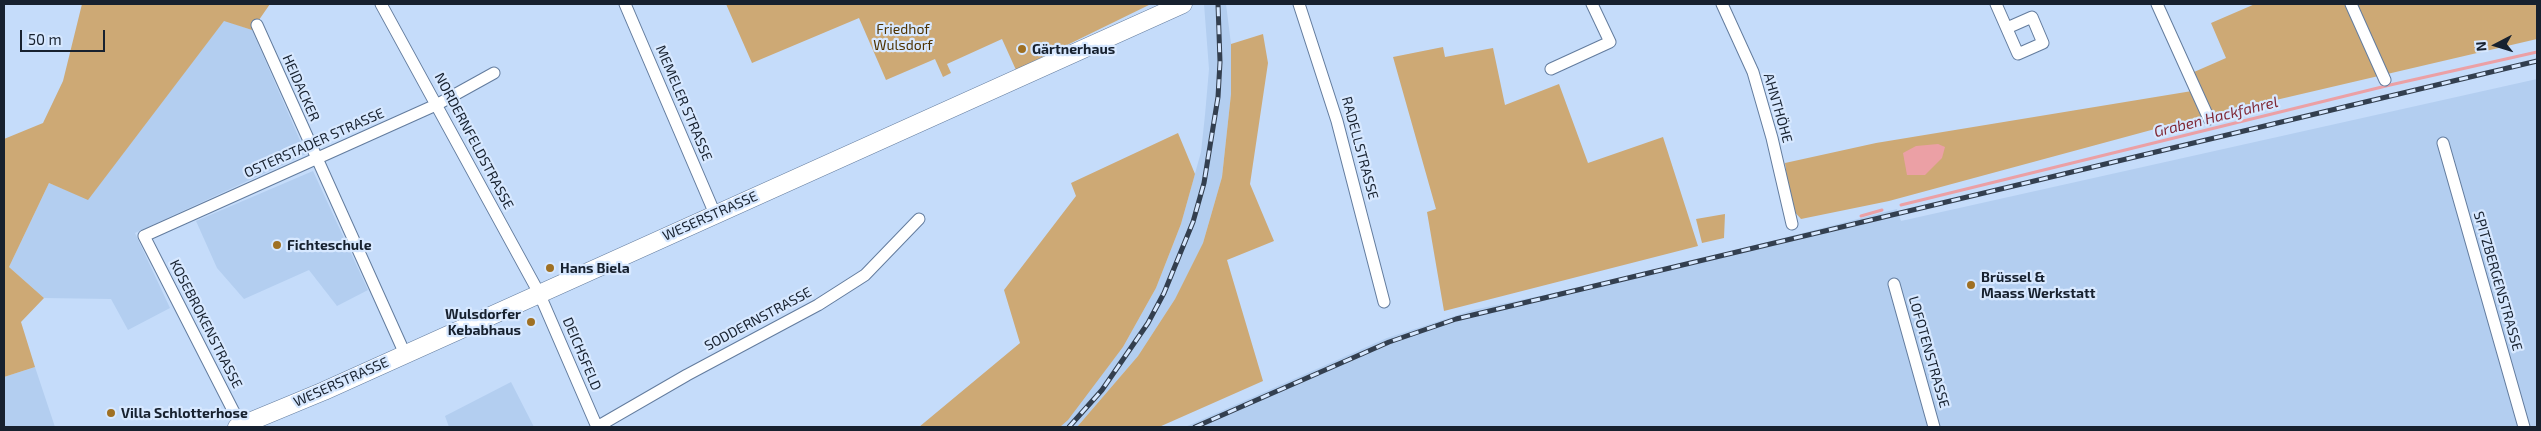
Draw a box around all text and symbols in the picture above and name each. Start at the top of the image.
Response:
scale bar [22,20,108,52]
north arrow [2471,20,2521,70]
park label: Friedhof Wulsdorf [873,21,933,54]
text: 50 m [28,30,62,48]
place label: Gärtnerhaus [1032,41,1115,57]
text: N [2472,41,2489,52]
street label: MEMELER STRASSE [652,43,716,163]
marker: Gärtnerhaus [1016,43,1028,55]
street label: HEIDACKER [279,52,323,124]
street label: NORDERNFELDSTRASSE [431,70,517,212]
street label: AHNTHÖHE [1760,71,1796,145]
water label: Graben Hackfahrel [2152,93,2280,141]
street label: RADELLSTRASSE [1338,95,1382,201]
street label: OSTERSTADER STRASSE [241,105,387,181]
street label: WESERSTRASSE [660,188,760,244]
street label: SPITZBERGENSTRASSE [2470,209,2526,353]
place label: Fichteschule [287,237,372,253]
marker: Fichteschule [271,239,283,251]
street label: KOSEBROKENSTRASSE [166,257,246,391]
place label: Hans Biela [560,260,630,276]
marker: Hans Biela [544,262,556,274]
place label: Brüssel & Maass Werkstatt [1981,269,2095,302]
marker: Brüssel & Maass Werkstatt [1965,279,1977,291]
street label: SODDERNSTRASSE [701,284,815,354]
street label: LOFOTENSTRASSE [1905,294,1953,410]
place label: Wulsdorfer Kebabhaus [445,306,521,338]
street label: DEICHSFELD [559,315,605,393]
marker: Wulsdorfer Kebabhaus [525,316,537,328]
street label: WESERSTRASSE [291,354,391,410]
place label: Villa Schlotterhose [121,405,248,421]
marker: Villa Schlotterhose [105,407,117,419]

